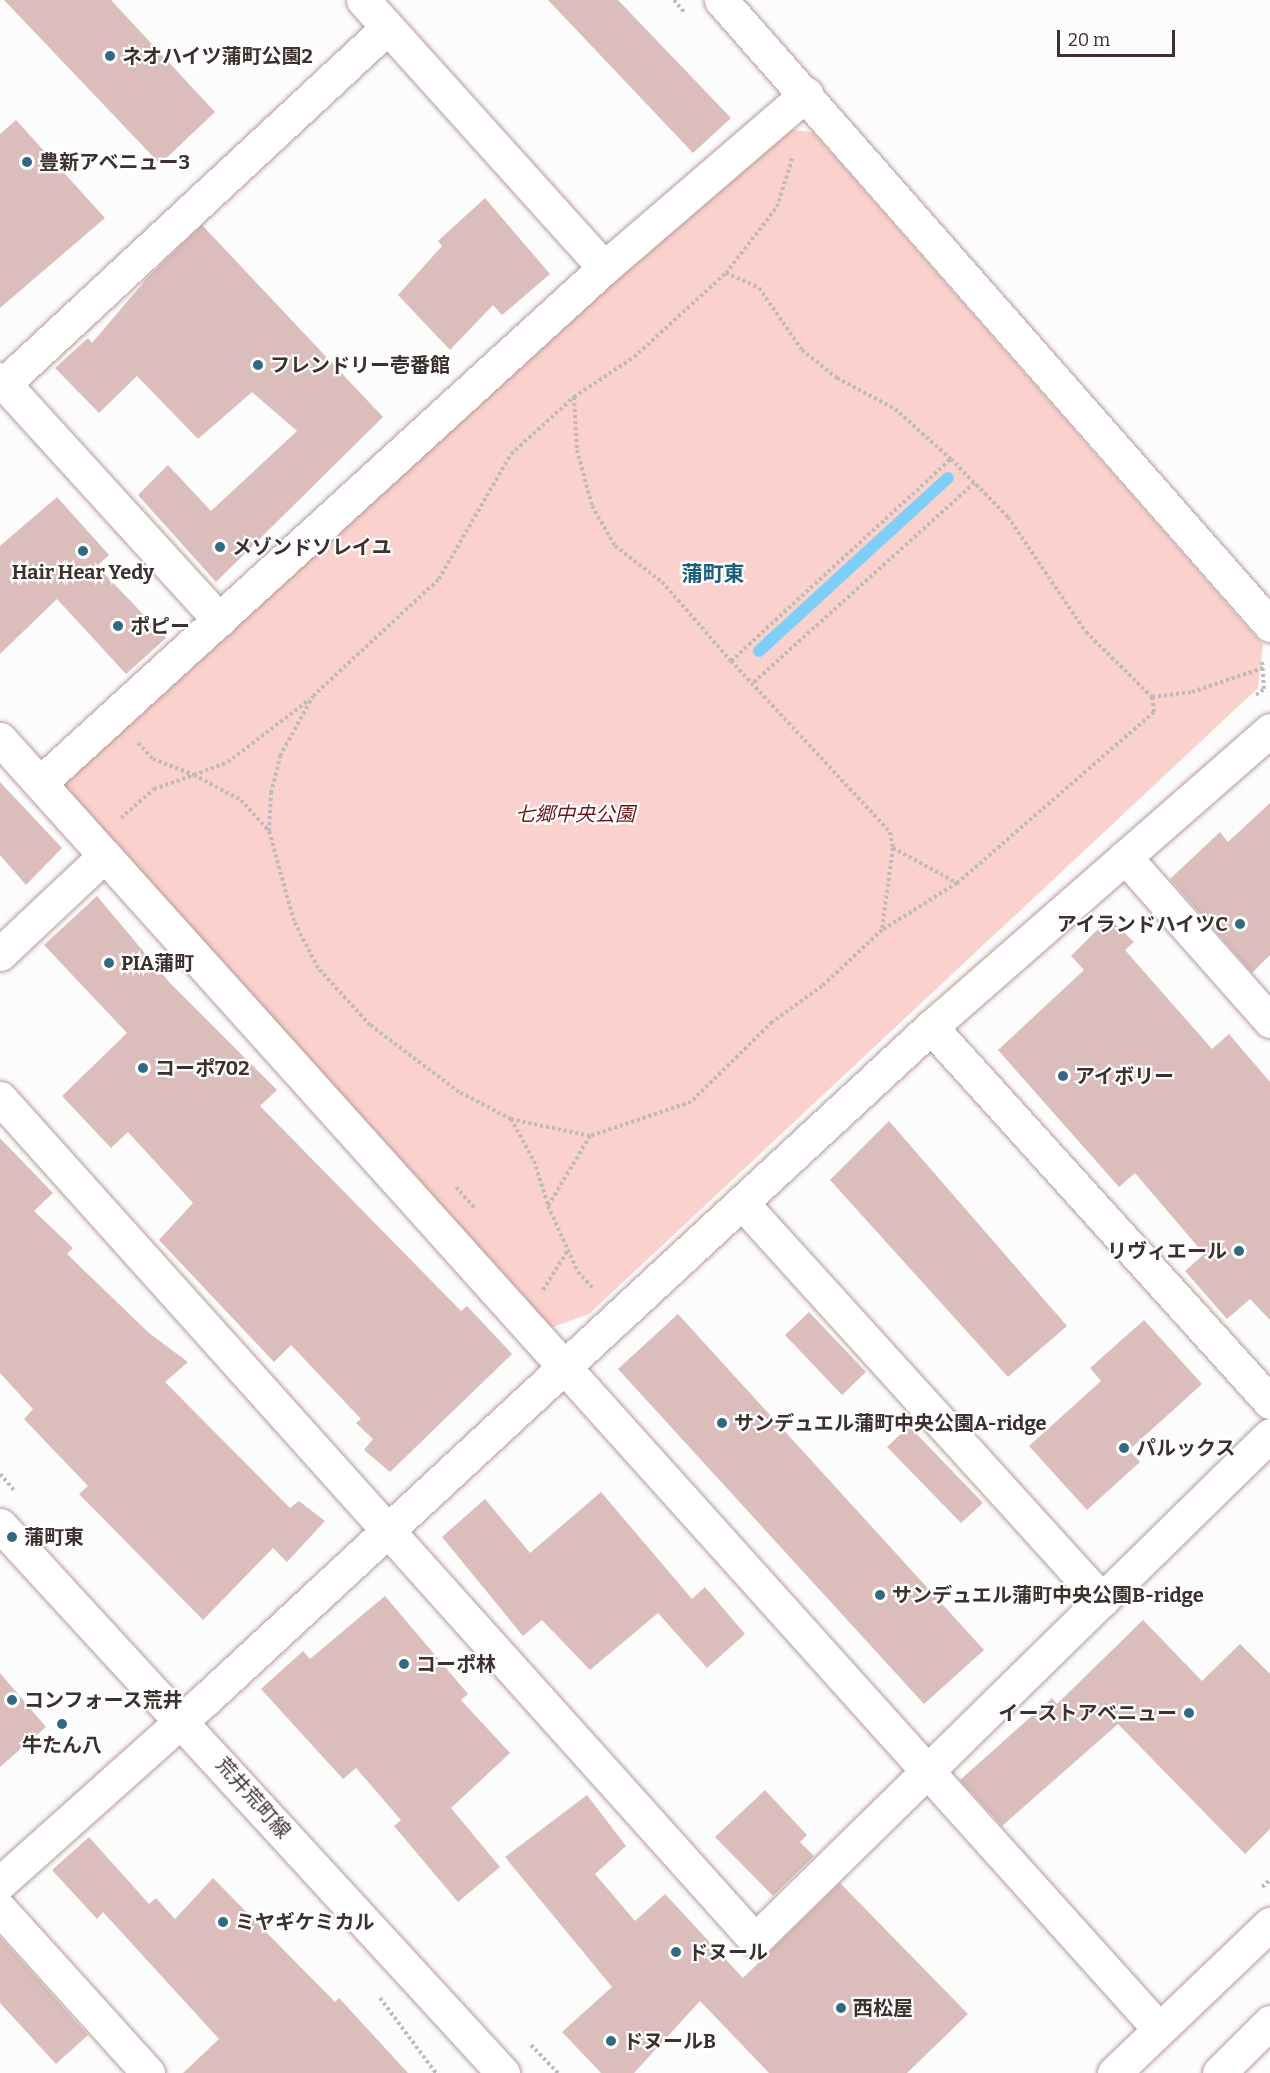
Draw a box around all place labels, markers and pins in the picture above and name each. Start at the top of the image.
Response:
place label: ネオハイツ蒲町公園2 [122,44,313,68]
marker: ネオハイツ蒲町公園2 [103,49,117,63]
place label: 豊新アベニュー3 [39,150,191,174]
marker: 豊新アベニュー3 [20,155,34,169]
place label: フレンドリー壱番館 [270,353,450,377]
marker: フレンドリー壱番館 [251,358,265,372]
place label: メゾンドソレイユ [232,535,392,559]
marker: メゾンドソレイユ [213,540,227,554]
marker: Hair Hear Yedy [76,544,90,558]
place label: Hair Hear Yedy [12,560,154,584]
place label: ポピー [130,614,190,638]
marker: ポピー [111,619,125,633]
place label: アイランドハイツC [1055,912,1228,936]
marker: アイランドハイツC [1233,917,1247,931]
place label: PIA蒲町 [121,951,194,975]
marker: PIA蒲町 [102,956,116,970]
place label: コーポ702 [155,1056,249,1080]
marker: コーポ702 [136,1061,150,1075]
place label: アイボリー [1075,1064,1175,1088]
marker: アイボリー [1056,1069,1070,1083]
place label: リヴィエール [1107,1239,1227,1263]
marker: リヴィエール [1232,1244,1246,1258]
place label: サンデュエル蒲町中央公園A-ridge [734,1411,1047,1435]
marker: サンデュエル蒲町中央公園A-ridge [715,1416,729,1430]
place label: パルックス [1136,1436,1236,1460]
marker: パルックス [1117,1441,1131,1455]
place label: 蒲町東 [24,1525,84,1549]
marker: 蒲町東 [5,1530,19,1544]
place label: サンデュエル蒲町中央公園B-ridge [892,1583,1204,1607]
marker: サンデュエル蒲町中央公園B-ridge [873,1588,887,1602]
place label: コーポ林 [416,1652,496,1676]
marker: コーポ林 [397,1657,411,1671]
place label: コンフォース荒井 [24,1688,184,1712]
marker: コンフォース荒井 [5,1693,19,1707]
place label: イーストアベニュー [997,1701,1177,1725]
marker: イーストアベニュー [1182,1706,1196,1720]
marker: 牛たん八 [55,1717,69,1731]
place label: 牛たん八 [22,1733,102,1757]
place label: ミヤギケミカル [235,1910,375,1934]
marker: ミヤギケミカル [216,1915,230,1929]
place label: ドヌール [688,1940,768,1964]
marker: ドヌール [669,1945,683,1959]
place label: 西松屋 [853,1996,913,2020]
marker: 西松屋 [834,2001,848,2015]
place label: ドヌールB [623,2029,716,2053]
marker: ドヌールB [604,2034,618,2048]

